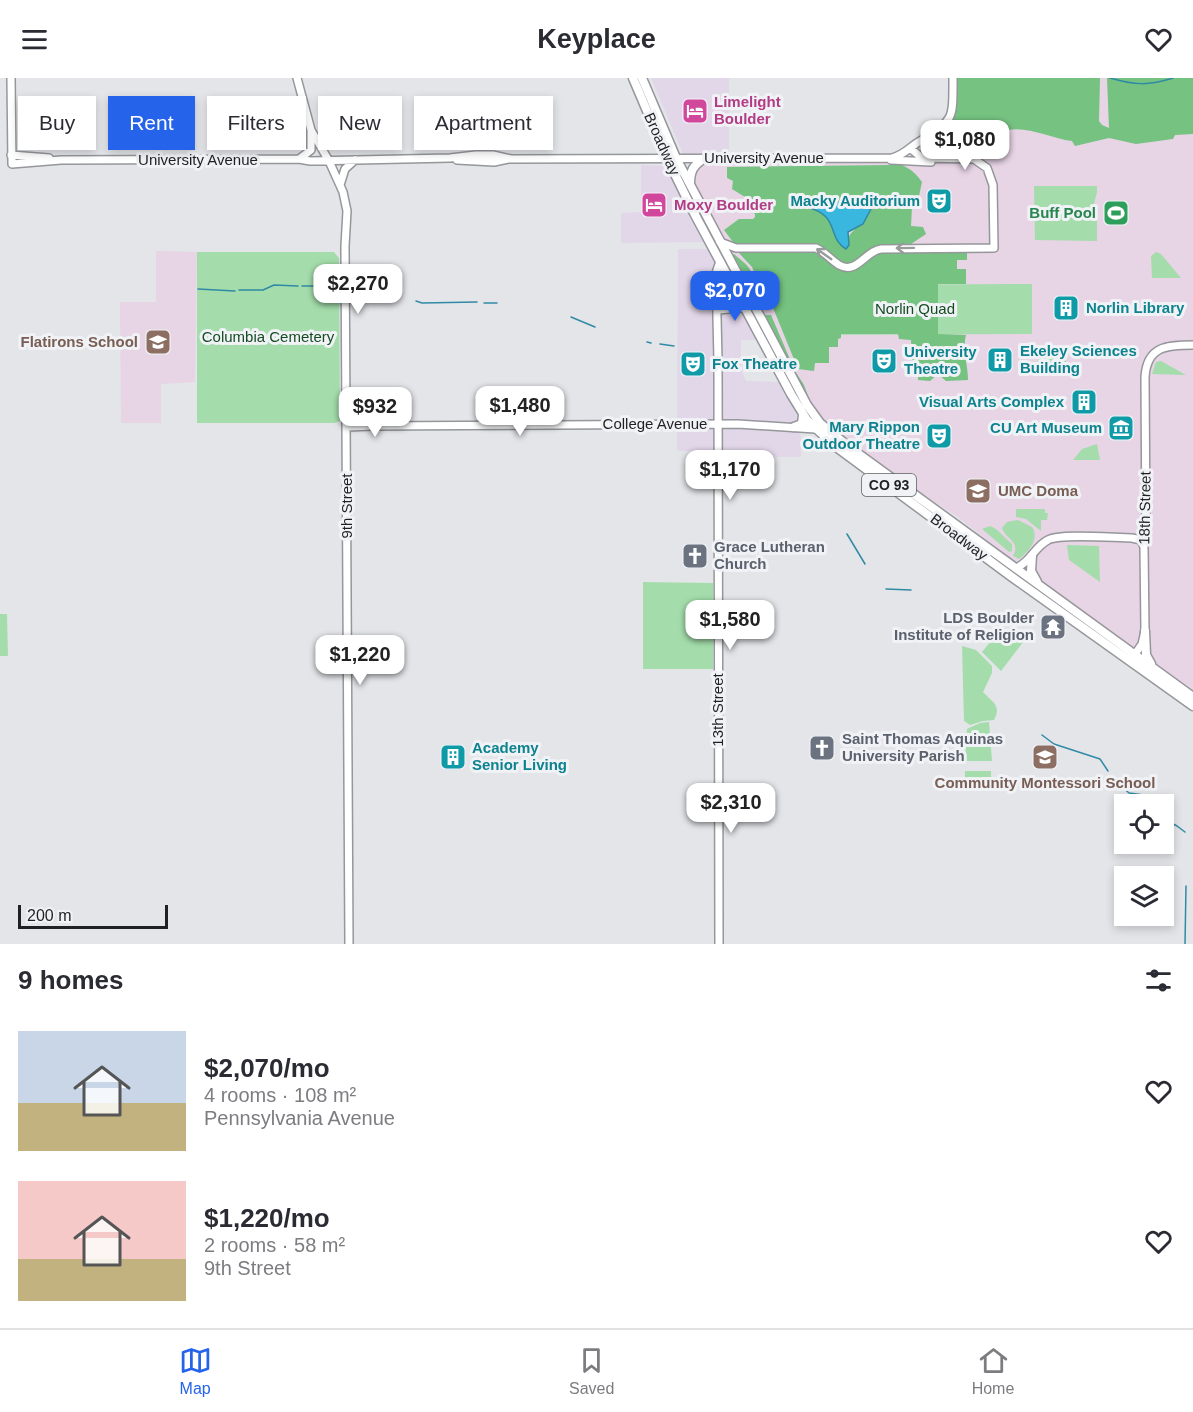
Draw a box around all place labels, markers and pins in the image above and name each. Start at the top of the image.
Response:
place label: Limelight Boulder [714,93,781,127]
hotel icon: Limelight Boulder [680,96,710,126]
pin: $1,080 [916,120,1014,171]
theatre icon: Macky Auditorium [924,186,954,216]
hotel icon: Moxy Boulder [639,190,669,220]
place label: Macky Auditorium [791,192,920,209]
place label: Moxy Boulder [674,196,773,213]
sports icon: Buff Pool [1101,198,1131,228]
place label: Buff Pool [1029,204,1096,221]
pin: $2,270 [309,264,407,315]
pin: $2,070 [686,271,784,322]
building icon: Norlin Library [1051,293,1081,323]
place label: Norlin Library [1086,299,1185,316]
school or university icon: Flatirons School [143,327,173,357]
place label: Flatirons School [20,333,138,350]
place label: Ekeley Sciences Building [1020,342,1137,376]
place label: University Theatre [904,343,977,377]
building icon: Ekeley Sciences Building [985,345,1015,375]
theatre icon: University Theatre [869,346,899,376]
theatre icon: Fox Theatre [678,349,708,379]
place label: Fox Theatre [712,355,797,372]
pin: $1,480 [471,386,569,437]
pin: $932 [339,387,411,438]
building icon: Visual Arts Complex [1069,387,1099,417]
place label: Visual Arts Complex [919,393,1065,410]
museum icon: CU Art Museum [1106,413,1136,443]
place label: Mary Rippon Outdoor Theatre [802,418,920,452]
place label: CU Art Museum [990,419,1102,436]
theatre icon: Mary Rippon Outdoor Theatre [924,421,954,451]
pin: $1,170 [681,450,779,501]
school or university icon: UMC Doma [963,476,993,506]
place label: UMC Doma [998,482,1079,499]
place label: Grace Lutheran Church [714,538,825,572]
church icon: Grace Lutheran Church [680,541,710,571]
pin: $1,580 [681,600,779,651]
place label: LDS Boulder Institute of Religion [894,609,1034,643]
temple icon: LDS Boulder Institute of Religion [1038,612,1068,642]
pin: $1,220 [311,635,409,686]
place label: Saint Thomas Aquinas University Parish [842,730,1003,764]
church icon: Saint Thomas Aquinas University Parish [807,733,837,763]
place label: Academy Senior Living [472,739,567,773]
building icon: Academy Senior Living [438,742,468,772]
school or university icon: Community Montessori School [1030,742,1060,772]
place label: Community Montessori School [935,774,1155,791]
pin: $2,310 [682,783,780,834]

